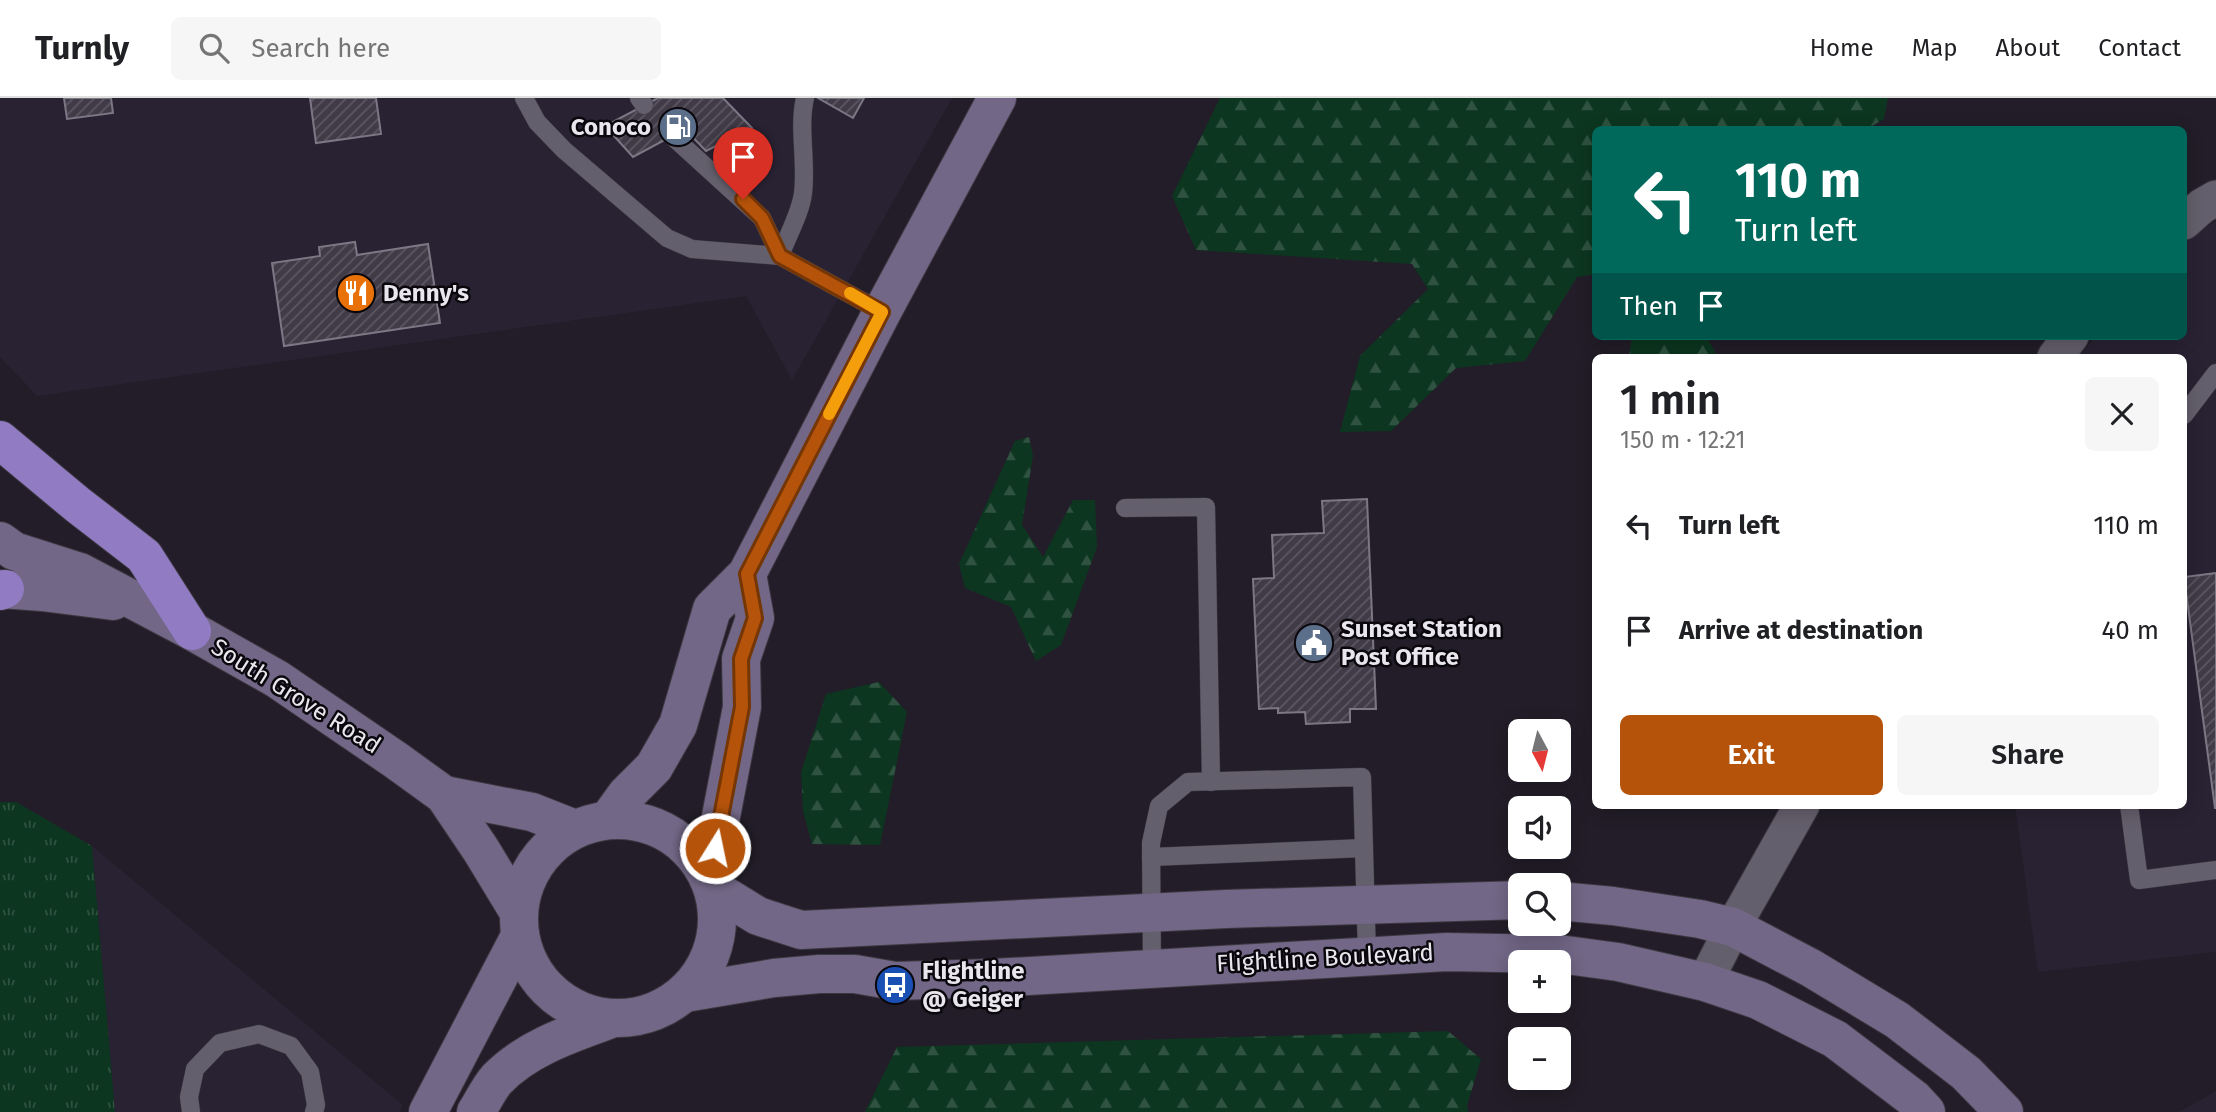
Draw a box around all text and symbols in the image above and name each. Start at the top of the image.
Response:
search box [171,17,661,80]
text: Turnly [35,28,129,68]
icon: search [195,29,233,67]
text: Search here [251,33,390,64]
text: Home [1810,34,1874,62]
text: Map [1912,34,1958,62]
text: About [1996,34,2060,62]
text: Contact [2098,34,2181,62]
fuel station icon: Conoco [657,106,699,148]
place label: Conoco [571,113,651,141]
pin [713,127,773,199]
icon: arrive [724,138,762,176]
text: 110 m [1735,151,1861,210]
icon: left [1620,154,1711,245]
text: Turn left [1735,211,1857,249]
restaurant icon: Denny's [335,272,377,314]
place label: Denny's [383,279,469,307]
icon: arrive [1692,287,1730,325]
text: Then [1620,291,1678,322]
text: 1 min [1620,375,1721,425]
button: close [2085,377,2159,451]
text: 150 m · 12:21 [1620,426,1745,454]
icon: left [1620,507,1658,545]
text: Turn left [1679,510,1780,541]
text: 110 m [2093,510,2159,541]
icon: arrive [1620,612,1658,650]
place label: Sunset Station Post Office [1341,615,1502,671]
text: Arrive at destination [1679,615,1923,646]
text: 40 m [2101,615,2159,646]
public building icon: Sunset Station Post Office [1293,622,1335,664]
street label: South Grove Road [206,633,386,759]
button: Exit [1620,715,1883,795]
button: Share [1897,715,2159,795]
north arrow [1508,719,1572,782]
map controls [1508,719,1571,1090]
button: sound [1508,796,1571,859]
position arrow [678,811,752,885]
button: search [1508,873,1571,936]
street label: Flightline Boulevard [1216,938,1434,978]
button: + [1508,950,1571,1013]
place label: Flightline @ Geiger [922,957,1024,1013]
bus stop icon: Flightline @ Geiger [874,964,916,1006]
button: − [1508,1027,1571,1090]

